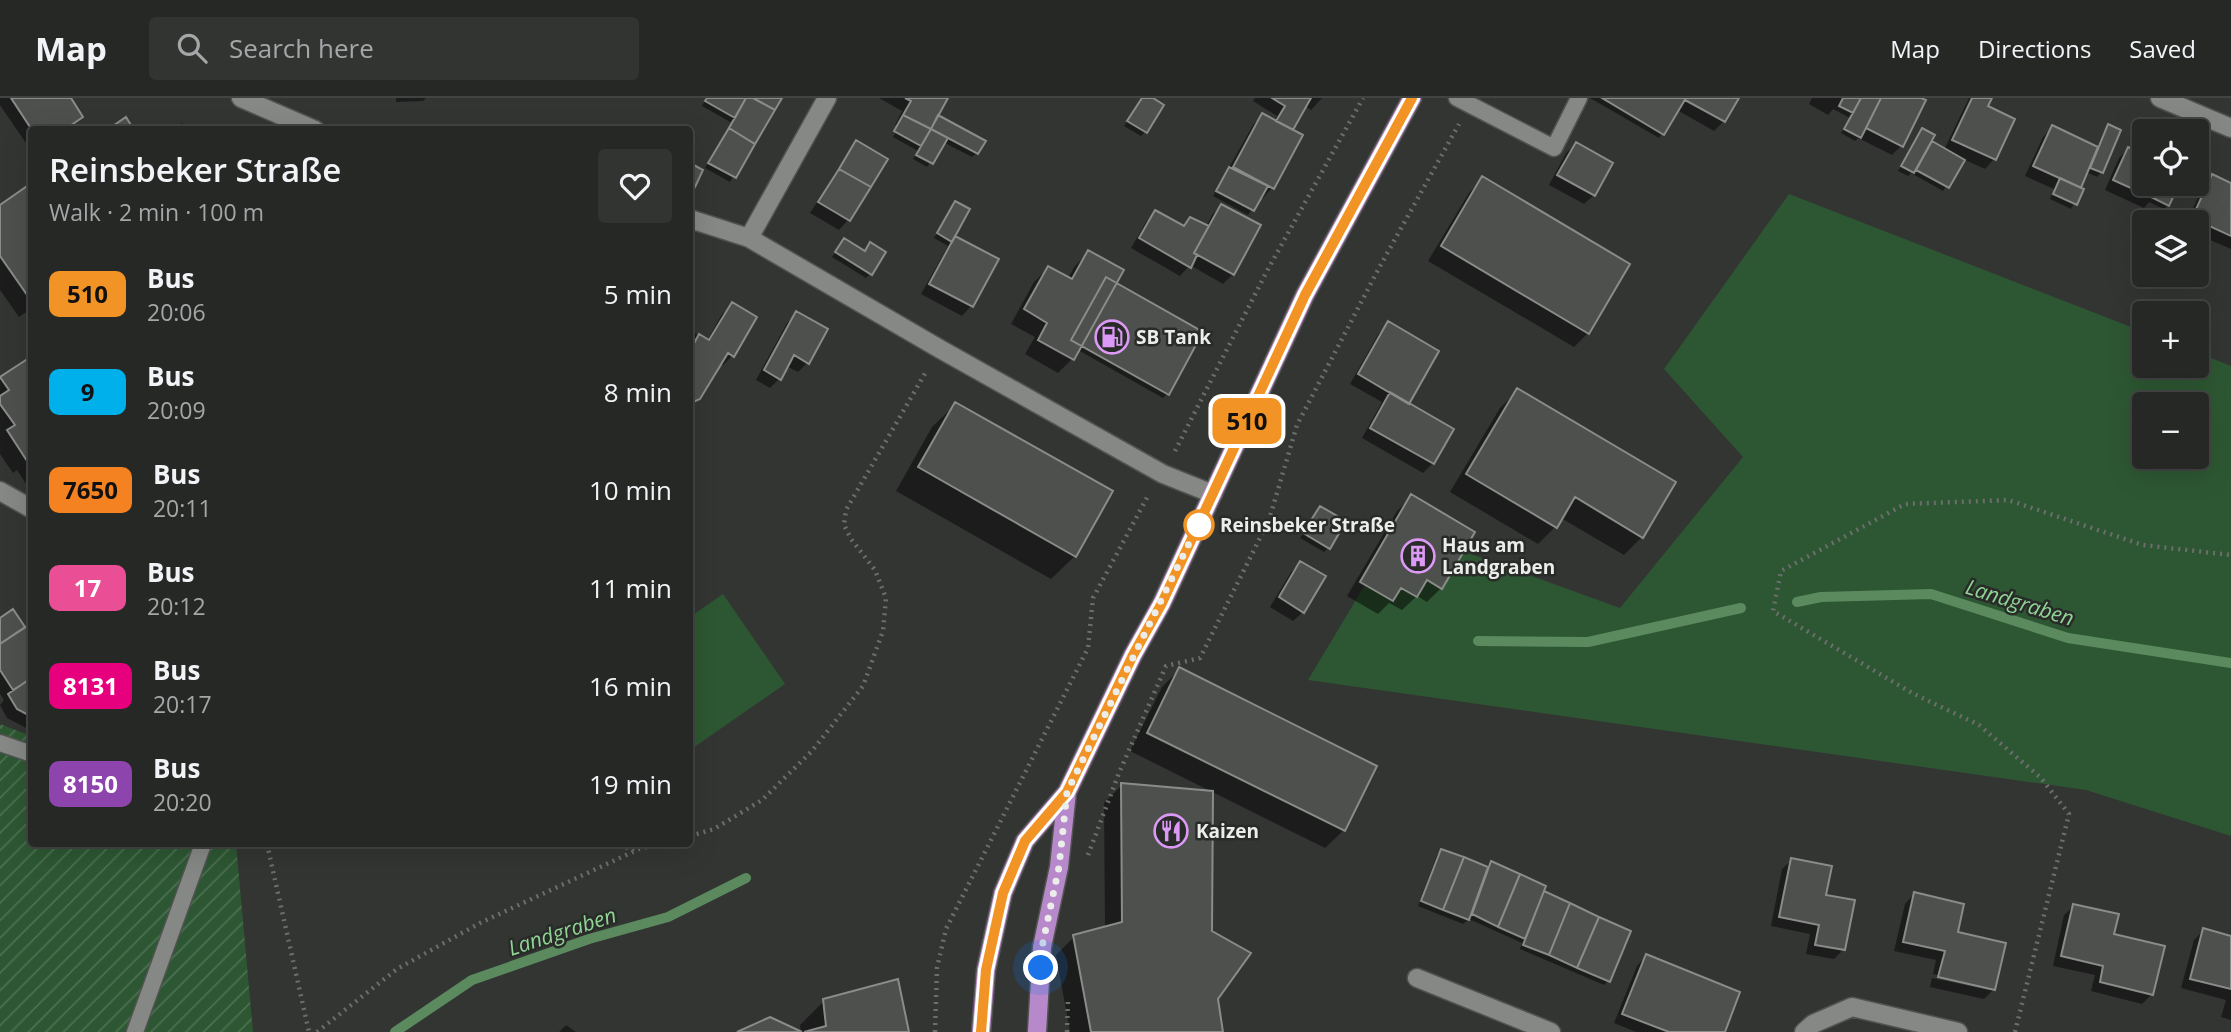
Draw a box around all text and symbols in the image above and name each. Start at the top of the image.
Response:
search box [149,17,639,80]
text: Map [35,26,107,71]
icon: search [173,29,211,67]
text: Search here [229,30,374,66]
text: Map [1890,32,1940,65]
text: Directions [1978,32,2091,65]
text: Saved [2129,32,2196,65]
map controls [2132,119,2209,469]
button: locate [2132,119,2209,196]
text: Reinsbeker Straße [49,147,341,192]
button: heart [598,149,672,223]
text: Walk · 2 min · 100 m [49,196,264,228]
button: layers [2132,210,2209,287]
text: Bus [147,260,194,296]
text: 5 min [604,276,672,312]
text: 510 [67,277,108,310]
text: 20:06 [147,296,206,328]
button: + [2132,301,2209,378]
fuel station icon: SB Tank [1093,318,1131,356]
place label: SB Tank [1136,324,1211,350]
text: Bus [147,358,194,394]
text: 8 min [604,374,672,410]
text: 9 [81,375,94,408]
button: − [2132,392,2209,469]
text: 20:09 [147,394,206,426]
line badge: 510 [1207,398,1287,444]
text: 510 [1226,404,1268,437]
text: Bus [153,456,200,492]
text: 10 min [589,472,672,508]
text: 7650 [63,473,118,506]
text: 20:11 [153,492,212,524]
marker: Reinsbeker Straße [1184,510,1214,540]
place label: Reinsbeker Straße [1220,512,1395,538]
place label: Haus am Landgraben [1442,532,1555,580]
building icon: Haus am Landgraben [1399,537,1437,575]
text: Bus [147,554,194,590]
text: 11 min [589,570,672,606]
text: 17 [74,571,101,604]
water label: Landgraben [1962,572,2078,632]
text: 20:12 [147,590,206,622]
text: Bus [153,652,200,688]
text: 16 min [589,668,672,704]
text: 8131 [63,669,118,702]
text: 20:17 [153,688,212,720]
text: Bus [153,750,200,786]
text: 19 min [589,766,672,802]
text: 8150 [63,767,118,800]
text: 20:20 [153,786,212,818]
restaurant icon: Kaizen [1152,812,1190,850]
place label: Kaizen [1196,818,1259,844]
water label: Landgraben [504,900,620,962]
your location [1023,950,1058,985]

